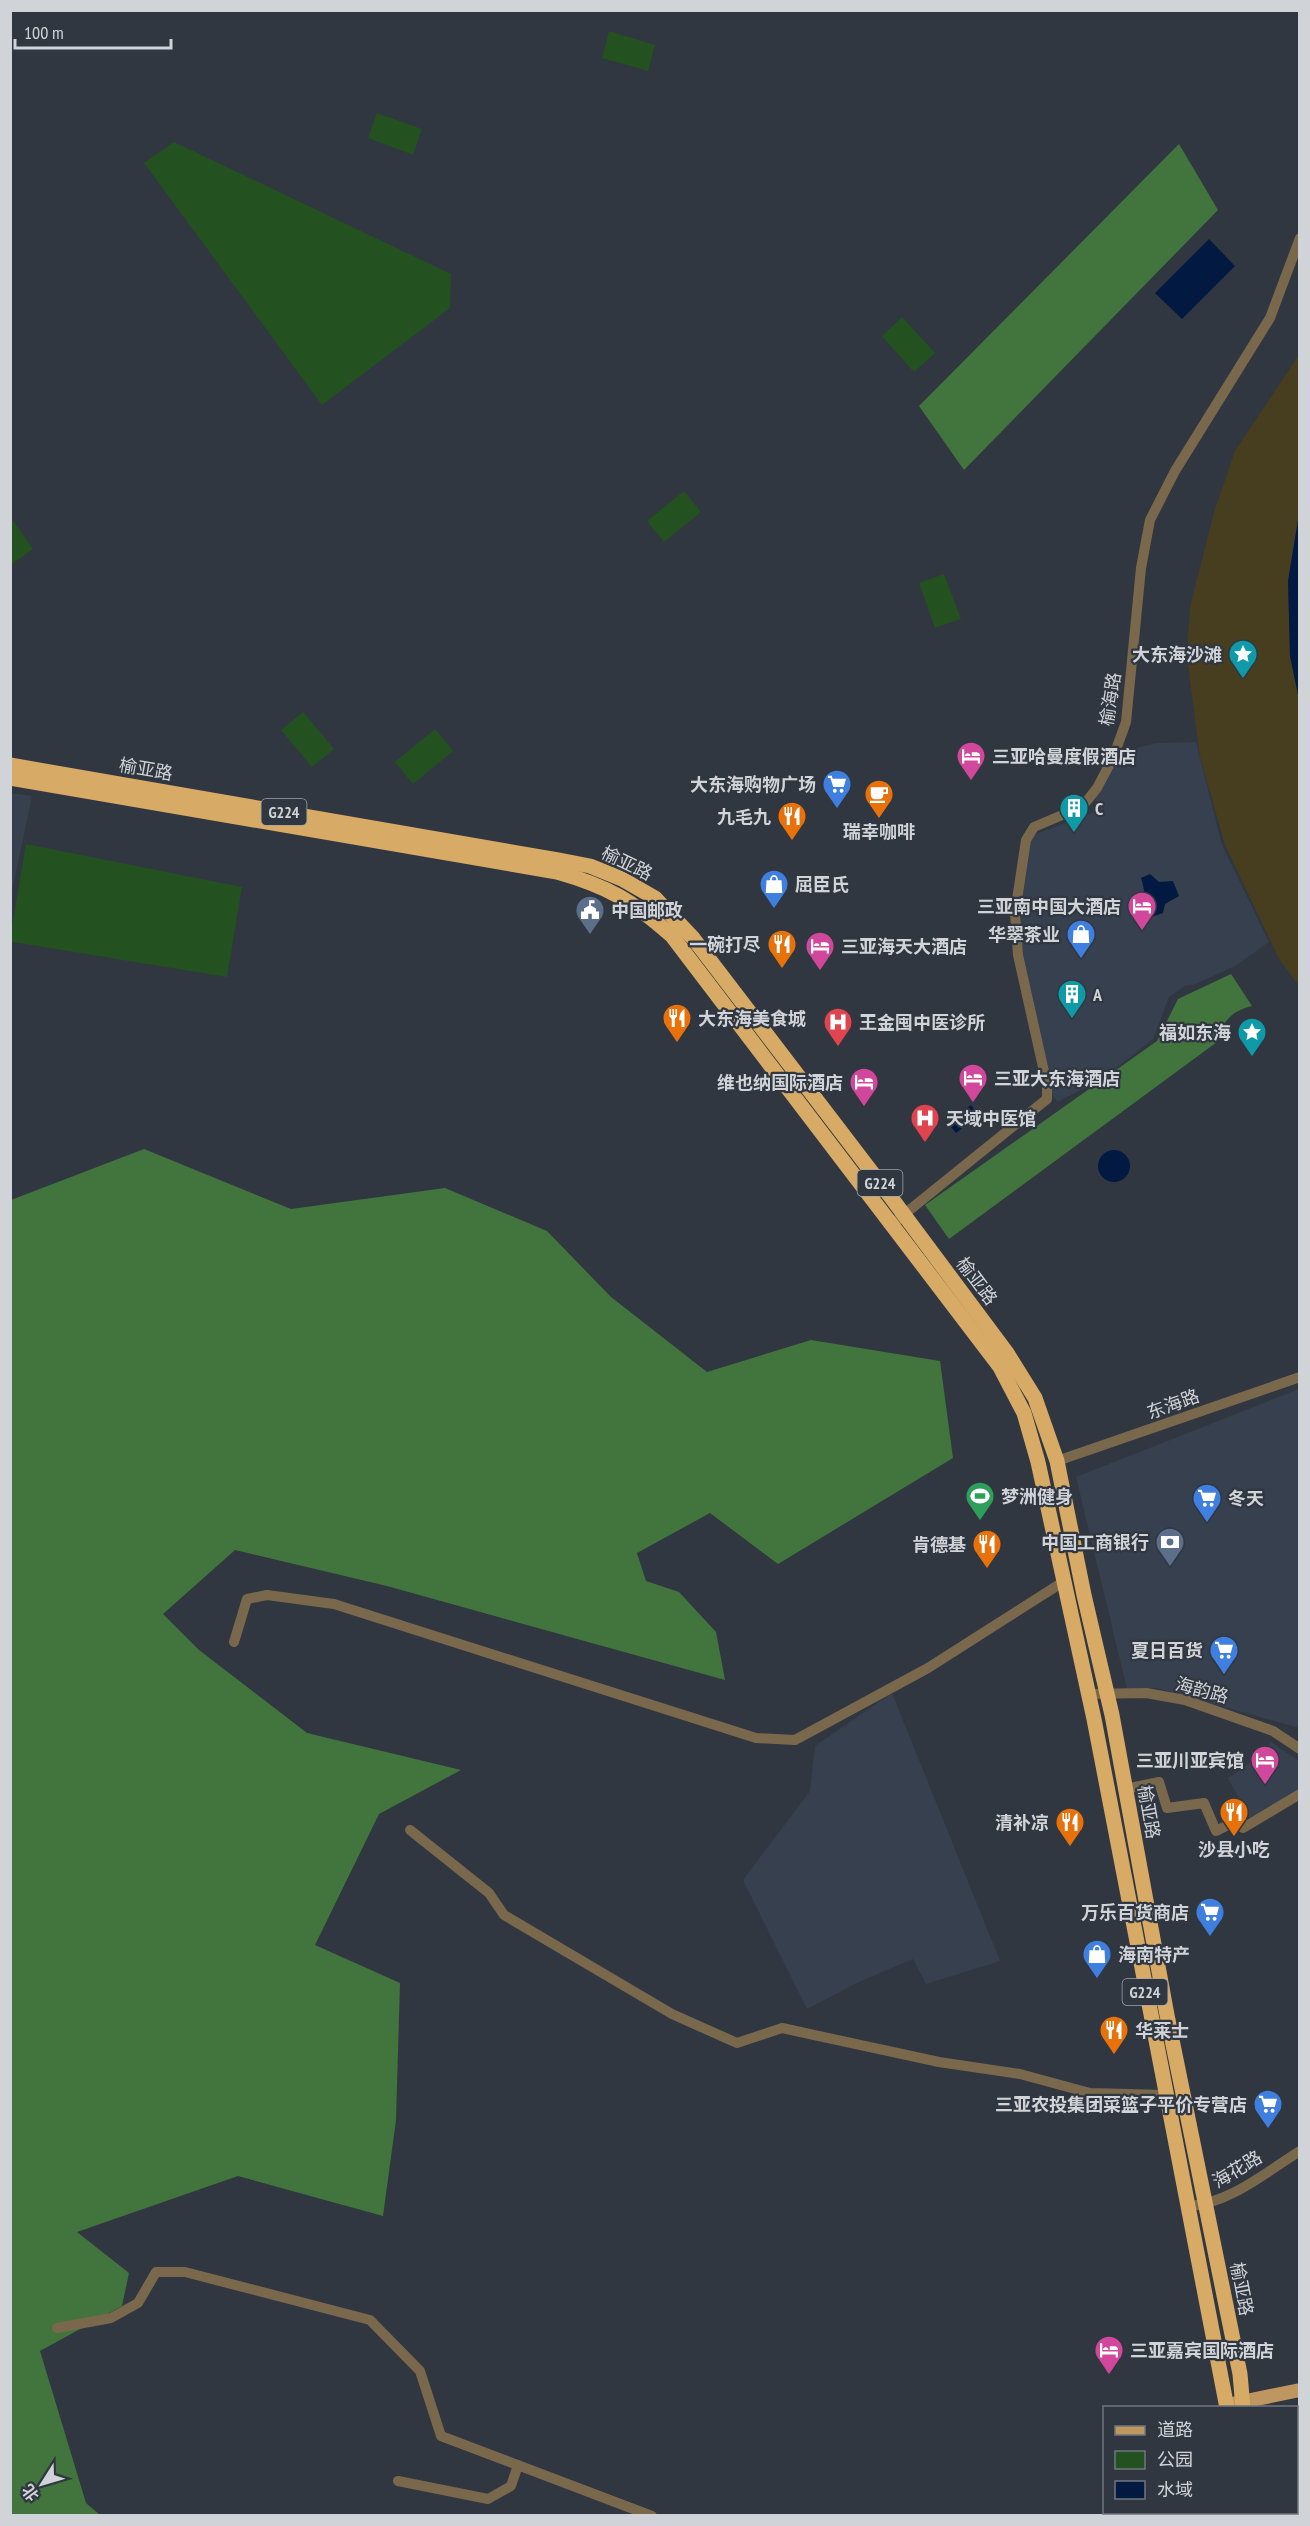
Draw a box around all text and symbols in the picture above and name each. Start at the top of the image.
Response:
scale bar [15,12,171,50]
text: 100 m [24,21,64,44]
place icon: 大东海沙滩 [1227,638,1259,680]
place label: 大东海沙滩 [1132,643,1222,666]
street label: 榆海路 [1094,671,1126,727]
hotel icon: 三亚哈曼度假酒店 [955,740,987,782]
place label: 三亚哈曼度假酒店 [992,745,1136,768]
street label: 榆亚路 [117,753,175,785]
supermarket icon: 大东海购物广场 [821,768,853,810]
place label: 大东海购物广场 [690,773,816,796]
cafe icon: 瑞幸咖啡 [863,778,895,820]
building icon: C [1058,792,1090,834]
place label: C [1095,797,1103,820]
road number: G224 [262,799,306,825]
restaurant icon: 九毛九 [776,800,808,842]
place label: 九毛九 [717,805,771,828]
place label: 瑞幸咖啡 [843,820,915,843]
street label: 榆亚路 [598,841,656,885]
shop icon: 屈臣氏 [758,868,790,910]
place label: 屈臣氏 [795,873,849,896]
hotel icon: 三亚南中国大酒店 [1126,890,1158,932]
public building icon: 中国邮政 [574,894,606,936]
place label: 三亚南中国大酒店 [977,895,1121,918]
place label: 中国邮政 [611,899,683,922]
shop icon: 华翠茶业 [1065,918,1097,960]
place label: 华翠茶业 [988,923,1060,946]
restaurant icon: 一碗打尽 [766,928,798,970]
hotel icon: 三亚海天大酒店 [804,930,836,972]
place label: 一碗打尽 [689,933,761,956]
place label: 三亚海天大酒店 [841,935,967,958]
building icon: A [1056,978,1088,1020]
place label: A [1092,983,1103,1006]
restaurant icon: 大东海美食城 [661,1002,693,1044]
hospital icon: 王金囤中医诊所 [822,1006,854,1048]
place label: 大东海美食城 [698,1007,806,1030]
place label: 王金囤中医诊所 [859,1011,985,1034]
place icon: 福如东海 [1236,1016,1268,1058]
place label: 福如东海 [1159,1021,1231,1044]
hotel icon: 三亚大东海酒店 [957,1062,989,1104]
hotel icon: 维也纳国际酒店 [848,1066,880,1108]
place label: 三亚大东海酒店 [994,1067,1120,1090]
place label: 维也纳国际酒店 [717,1071,843,1094]
hospital icon: 天域中医馆 [909,1102,941,1144]
place label: 天域中医馆 [946,1107,1036,1130]
road number: G224 [858,1170,902,1196]
street label: 榆亚路 [952,1253,1002,1309]
street label: 东海路 [1144,1384,1202,1424]
sports icon: 梦洲健身 [964,1480,996,1522]
supermarket icon: 冬天 [1191,1482,1223,1524]
place label: 梦洲健身 [1001,1485,1073,1508]
place label: 冬天 [1228,1487,1264,1510]
bank icon: 中国工商银行 [1154,1526,1186,1568]
restaurant icon: 肯德基 [971,1528,1003,1570]
place label: 中国工商银行 [1041,1531,1149,1554]
place label: 肯德基 [912,1533,966,1556]
supermarket icon: 夏日百货 [1208,1634,1240,1676]
place label: 夏日百货 [1131,1639,1203,1662]
street label: 海韵路 [1173,1672,1231,1708]
hotel icon: 三亚川亚宾馆 [1249,1744,1281,1786]
place label: 三亚川亚宾馆 [1136,1749,1244,1772]
street label: 榆亚路 [1133,1783,1165,1841]
restaurant icon: 沙县小吃 [1218,1796,1250,1838]
restaurant icon: 清补凉 [1054,1806,1086,1848]
place label: 清补凉 [995,1811,1049,1834]
place label: 沙县小吃 [1198,1838,1270,1861]
supermarket icon: 万乐百货商店 [1194,1896,1226,1938]
place label: 万乐百货商店 [1081,1901,1189,1924]
shop icon: 海南特产 [1081,1938,1113,1980]
place label: 海南特产 [1118,1943,1190,1966]
road number: G224 [1122,1979,1168,2005]
restaurant icon: 华莱士 [1098,2014,1130,2056]
place label: 华莱士 [1135,2019,1189,2042]
supermarket icon: 三亚农投集团菜篮子平价专营店 [1252,2088,1284,2130]
place label: 三亚农投集团菜篮子平价专营店 [995,2093,1247,2116]
street label: 海花路 [1208,2145,1266,2193]
street label: 榆亚路 [1226,2260,1258,2318]
hotel icon: 三亚嘉宾国际酒店 [1093,2334,1125,2376]
place label: 三亚嘉宾国际酒店 [1130,2339,1274,2362]
legend [1103,2406,1298,2514]
text: 道路 [1157,2418,1193,2441]
text: 公园 [1157,2448,1193,2471]
north arrow [12,2454,72,2514]
text: 水域 [1157,2478,1193,2501]
text: 北 [17,2481,43,2505]

